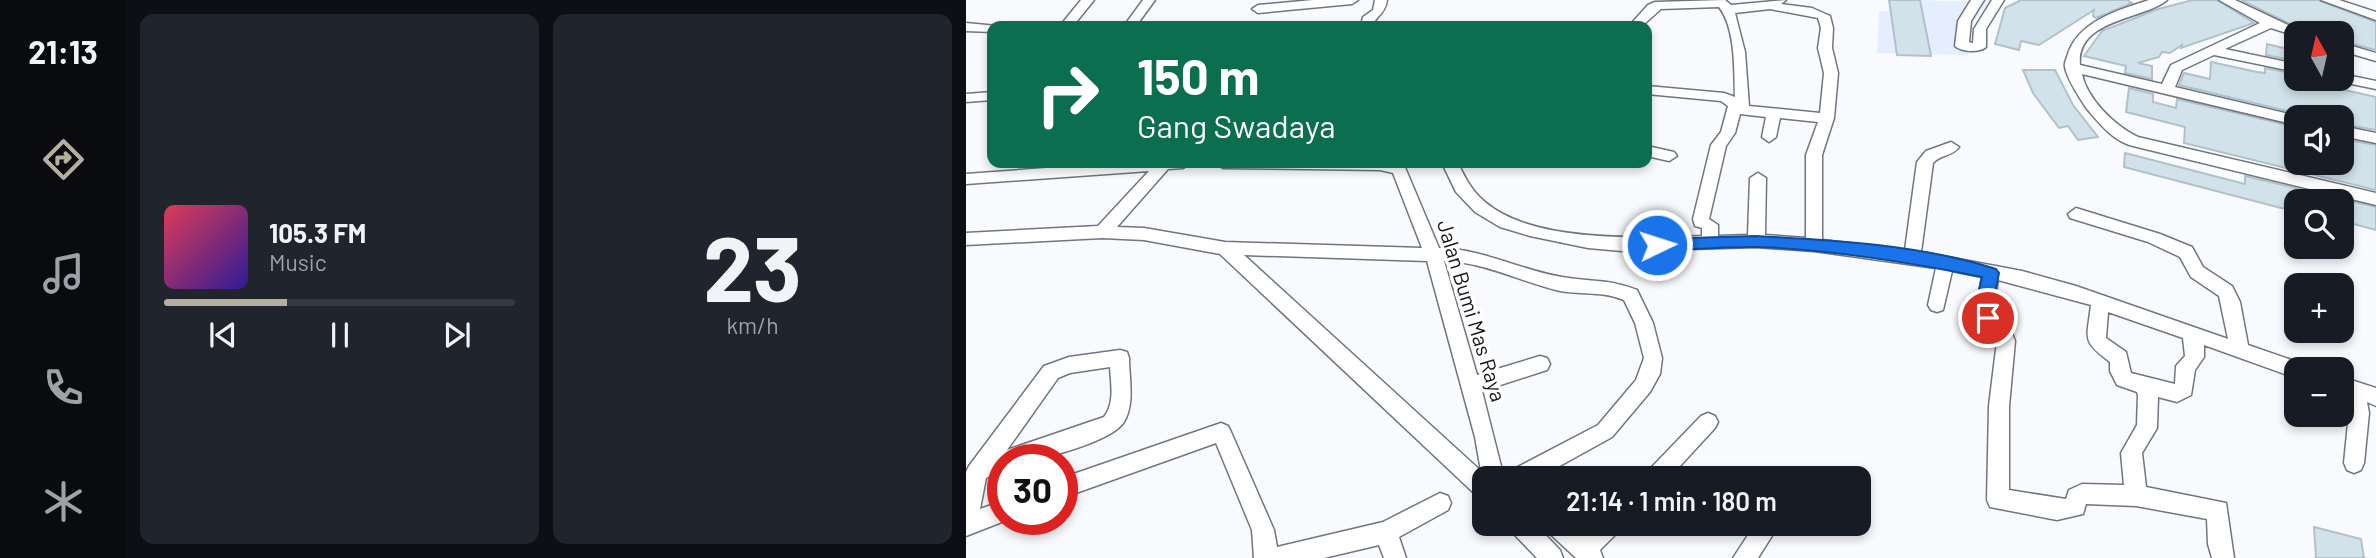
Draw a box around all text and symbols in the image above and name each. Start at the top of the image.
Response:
north arrow [2284,21,2354,91]
map controls [2284,21,2354,427]
text: 21:13 [28,32,98,70]
text: 150 m [1137,46,1259,105]
icon: right [1022,49,1113,140]
button: sound [2284,105,2354,175]
text: Gang Swadaya [1137,106,1336,144]
icon: directions [39,135,88,184]
button: search [2284,189,2354,259]
position arrow [1620,208,1694,282]
text: 23 [703,211,802,320]
text: 105.3 FM [269,217,366,248]
street label: Jalan Bumi Mas Raya [1433,217,1512,404]
text: Music [269,248,327,276]
icon: music [39,249,88,298]
button: + [2284,273,2354,343]
pin [1958,288,2018,348]
icon: arrive [1969,299,2007,337]
text: km/h [726,311,779,339]
icon: previous [204,316,242,354]
icon: pause [321,316,359,354]
icon: next [438,316,476,354]
button: − [2284,357,2354,427]
icon: phone [39,363,88,412]
speed limit sign: 30 [987,444,1078,535]
icon: climate [39,477,88,526]
text: 21:14 · 1 min · 180 m [1566,485,1777,516]

